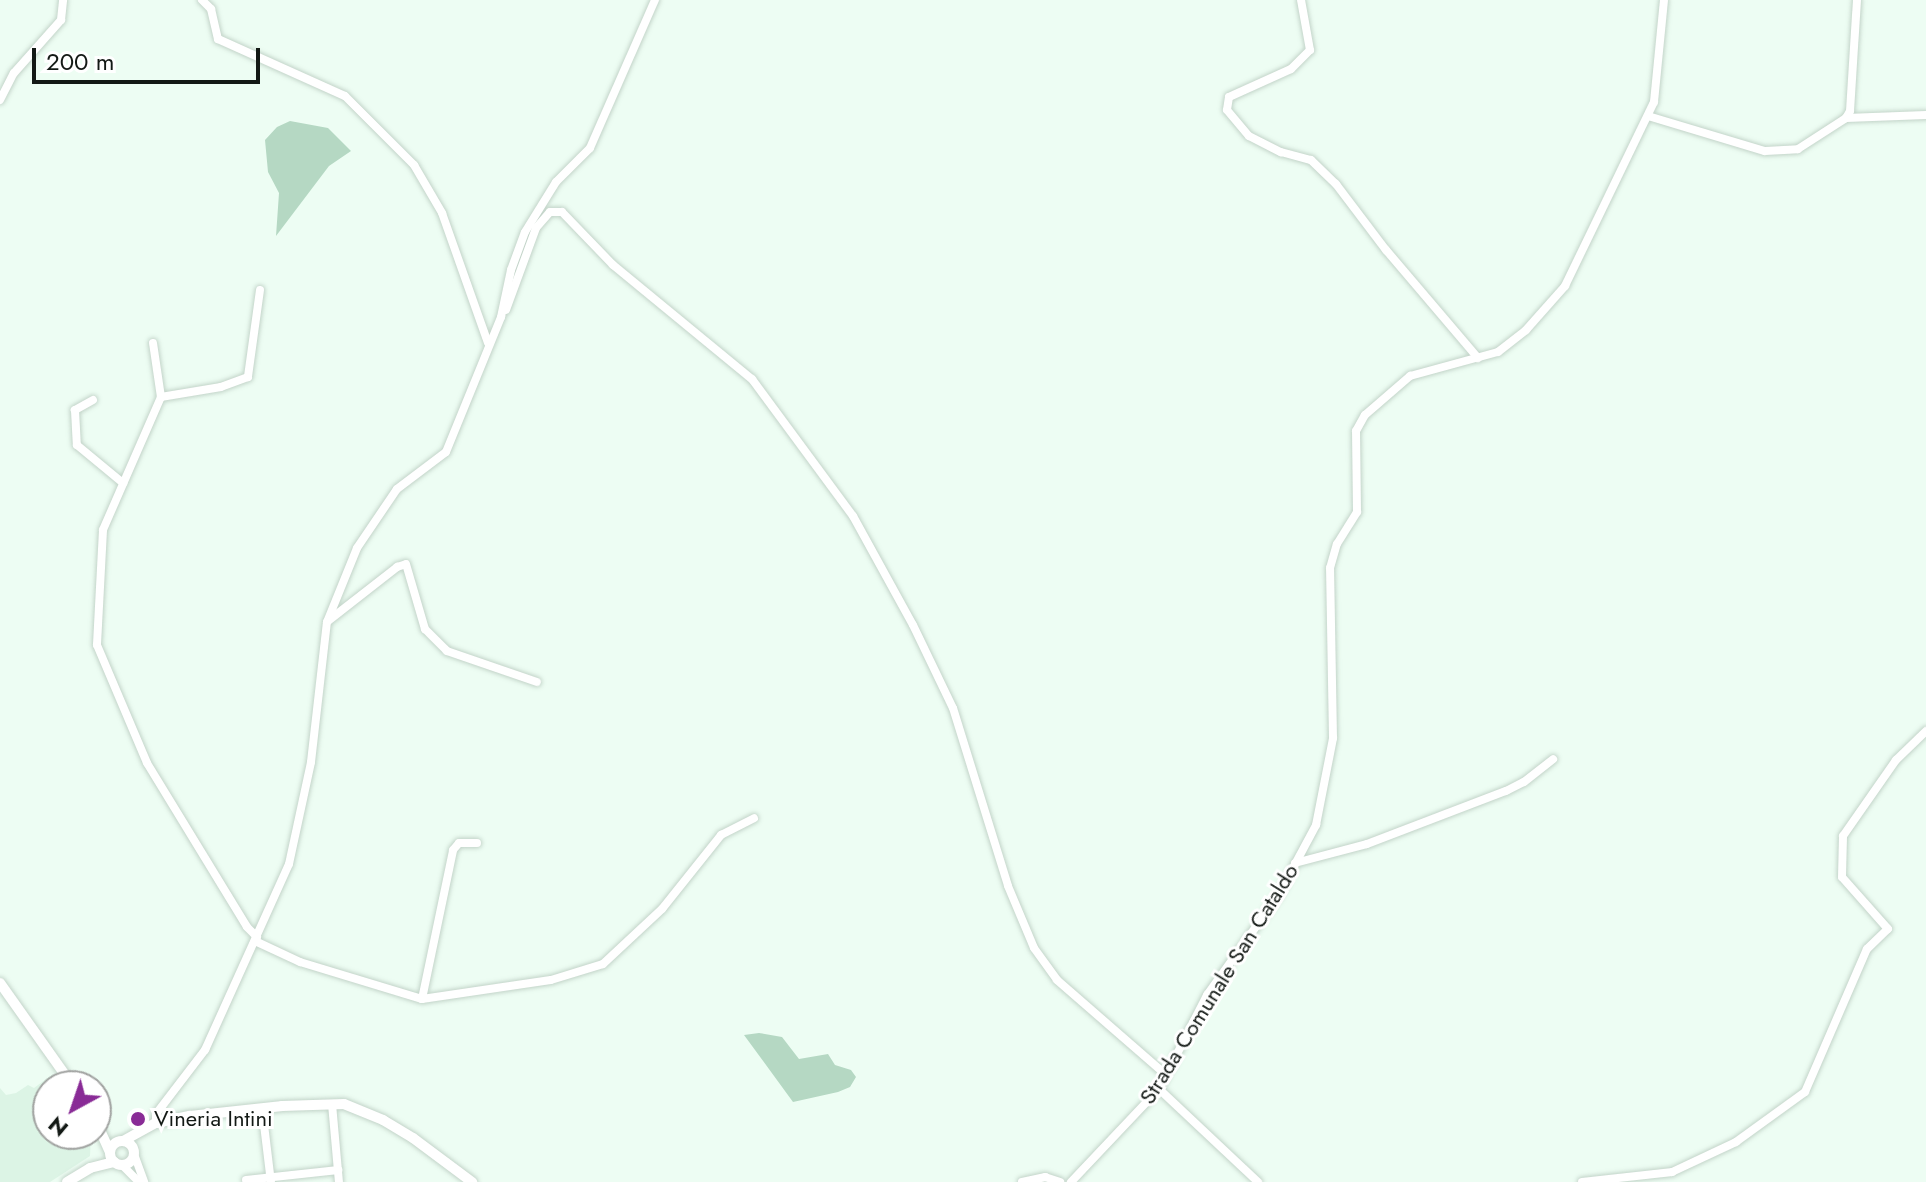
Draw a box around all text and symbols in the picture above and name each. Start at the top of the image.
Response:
scale bar [36,32,264,82]
text: 200 m [46,44,114,79]
street label: Strada Comunale San Cataldo [1134,859,1304,1109]
north arrow [32,1070,112,1150]
place label: Vineria Intini [154,1106,273,1132]
text: N [41,1109,75,1145]
marker: Vineria Intini [129,1110,147,1128]

